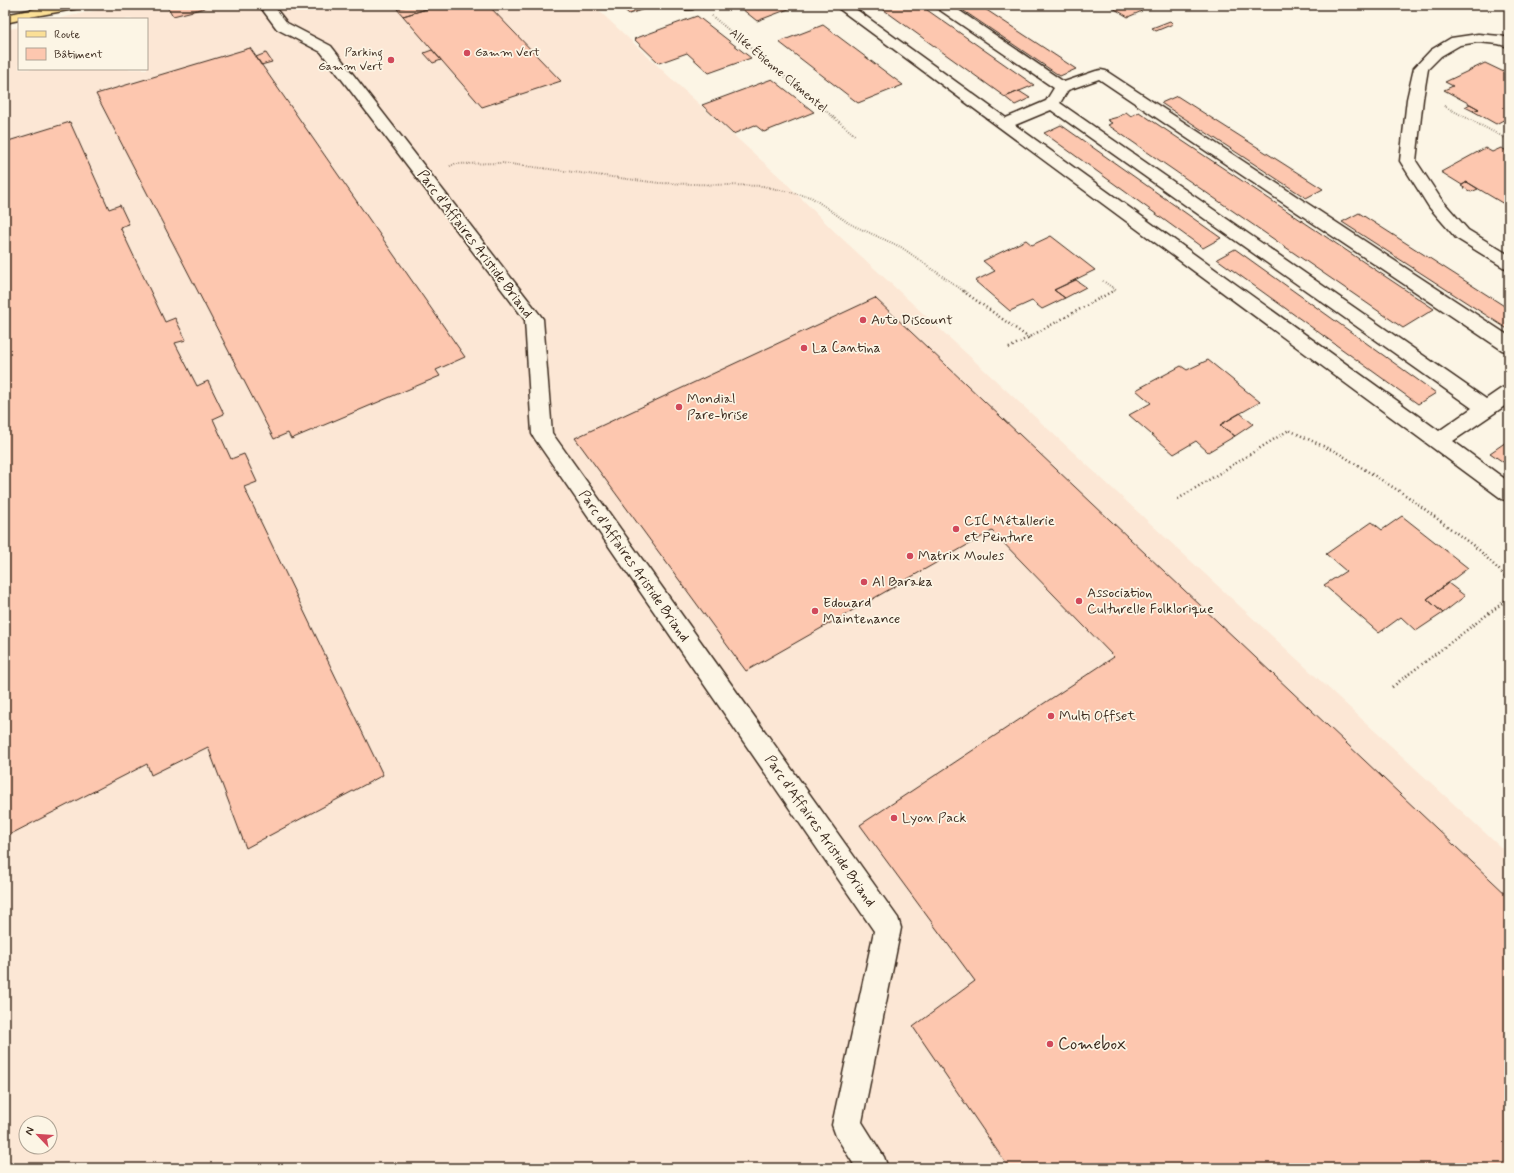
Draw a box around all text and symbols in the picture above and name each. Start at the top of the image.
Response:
legend [18,18,148,70]
street label: Allée Étienne Clémentel [726,25,830,117]
text: Route [54,27,80,43]
place label: Parking Gamm Vert [318,45,383,75]
place label: Gamm Vert [475,45,540,61]
text: Bâtiment [54,47,103,63]
marker: Gamm Vert [462,48,472,58]
marker: Parking Gamm Vert [386,55,396,65]
street label: Parc d'Affaires Aristide Briand [413,166,537,322]
place label: Auto Discount [871,311,953,329]
marker: Auto Discount [858,315,868,325]
place label: La Cantina [812,339,881,357]
marker: La Cantina [799,343,809,353]
place label: Mondial Pare-brise [687,390,748,424]
marker: Mondial Pare-brise [674,402,684,412]
street label: Parc d'Affaires Aristide Briand [575,487,693,645]
place label: CIC Métallerie et Peinture [964,512,1055,546]
marker: CIC Métallerie et Peinture [951,524,961,534]
place label: Matrix Moules [918,547,1004,565]
marker: Matrix Moules [905,551,915,561]
place label: Al Baraka [872,573,933,591]
marker: Al Baraka [859,577,869,587]
place label: Association Culturelle Folklorique [1087,584,1214,618]
place label: Edouard Maintenance [823,594,900,628]
marker: Association Culturelle Folklorique [1074,596,1084,606]
marker: Edouard Maintenance [810,606,820,616]
place label: Multi Offset [1059,707,1136,725]
marker: Multi Offset [1046,711,1056,721]
street label: Parc d'Affaires Aristide Briand [761,752,879,910]
place label: Lyon Pack [902,809,967,827]
marker: Lyon Pack [889,813,899,823]
place label: Comebox [1058,1033,1126,1055]
marker: Comebox [1045,1039,1055,1049]
north arrow [18,1115,58,1155]
text: N [22,1125,38,1137]

